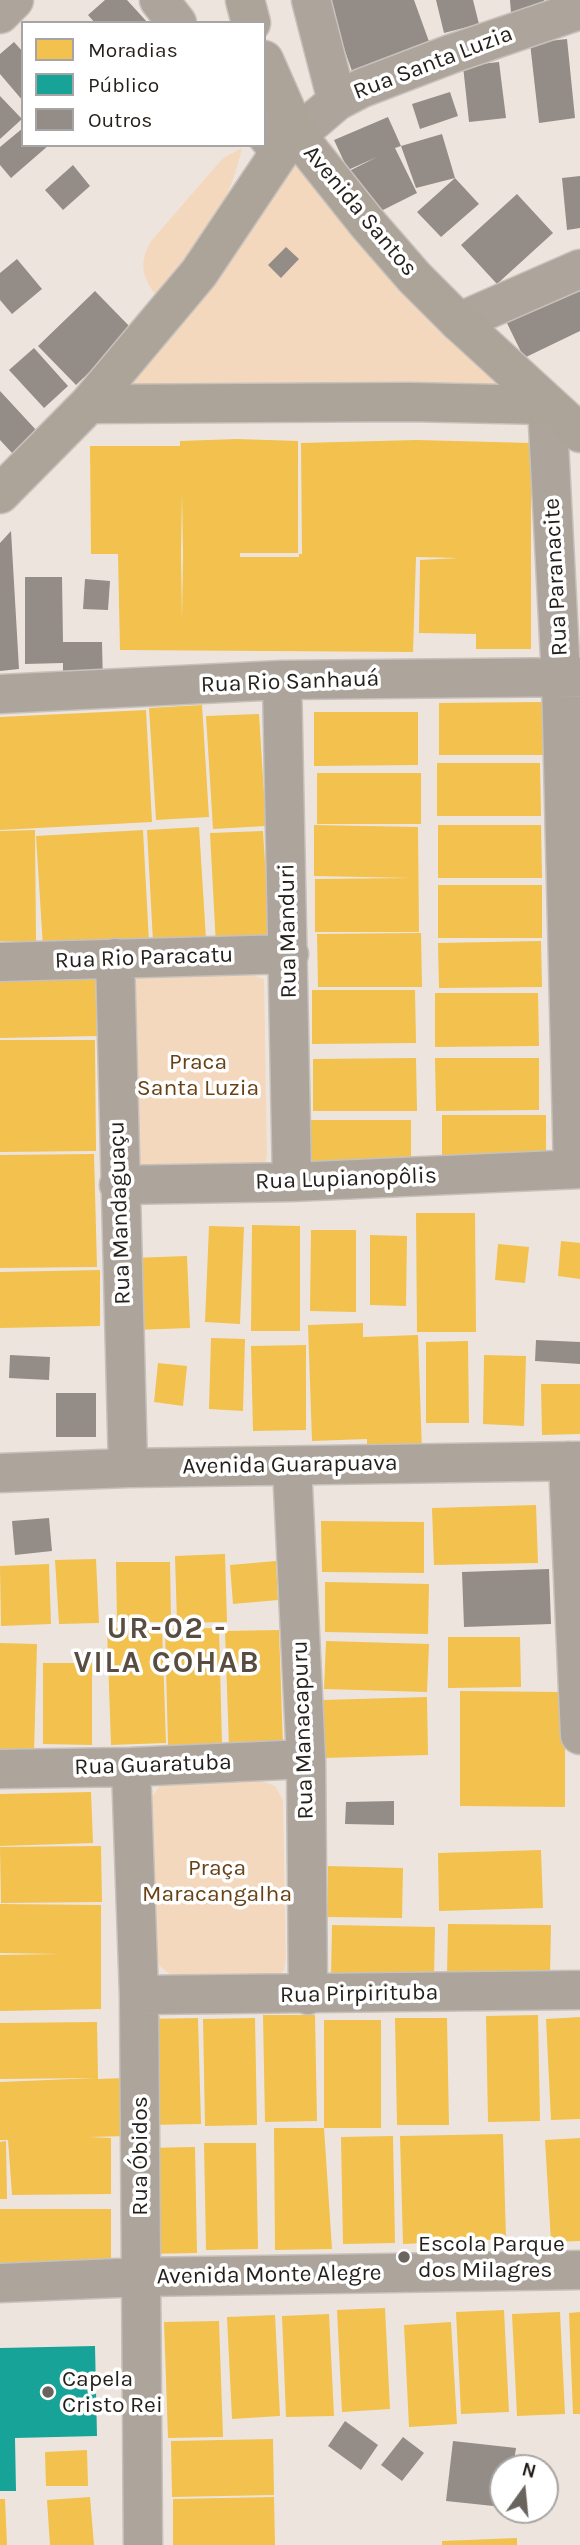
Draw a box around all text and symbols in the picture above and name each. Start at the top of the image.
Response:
street label: Rua Santa Luzia [349,20,517,106]
legend [21,21,266,147]
text: Moradias [88,38,178,62]
text: Público [88,73,159,97]
text: Outros [88,108,152,132]
street label: Avenida Santos [297,140,423,282]
street label: Rua Paranacite [538,497,574,657]
street label: Rua Rio Sanhauá [200,665,380,699]
street label: Rua Manduri [273,863,303,999]
street label: Rua Rio Paracatu [54,941,234,975]
park label: Praca Santa Luzia [137,1048,259,1102]
street label: Rua Mandaguaçu [103,1121,137,1305]
street label: Rua Lupianopôlis [255,1162,437,1196]
street label: Avenida Guarapuava [182,1449,398,1481]
district label: UR-02 - VILA COHAB [75,1611,259,1682]
street label: Rua Manacapuru [286,1640,320,1820]
street label: Rua Guaratuba [74,1748,232,1782]
park label: Praça Maracangalha [142,1854,292,1908]
street label: Rua Pirpirituba [280,1979,438,2009]
street label: Rua Óbidos [126,2096,154,2216]
place label: Escola Parque dos Milagres [418,2230,565,2284]
marker: Escola Parque dos Milagres [396,2249,412,2265]
street label: Avenida Monte Alegre [156,2259,382,2291]
place label: Capela Cristo Rei [62,2365,163,2419]
marker: Capela Cristo Rei [40,2384,56,2400]
north arrow [489,2454,559,2524]
text: N [519,2458,538,2483]

